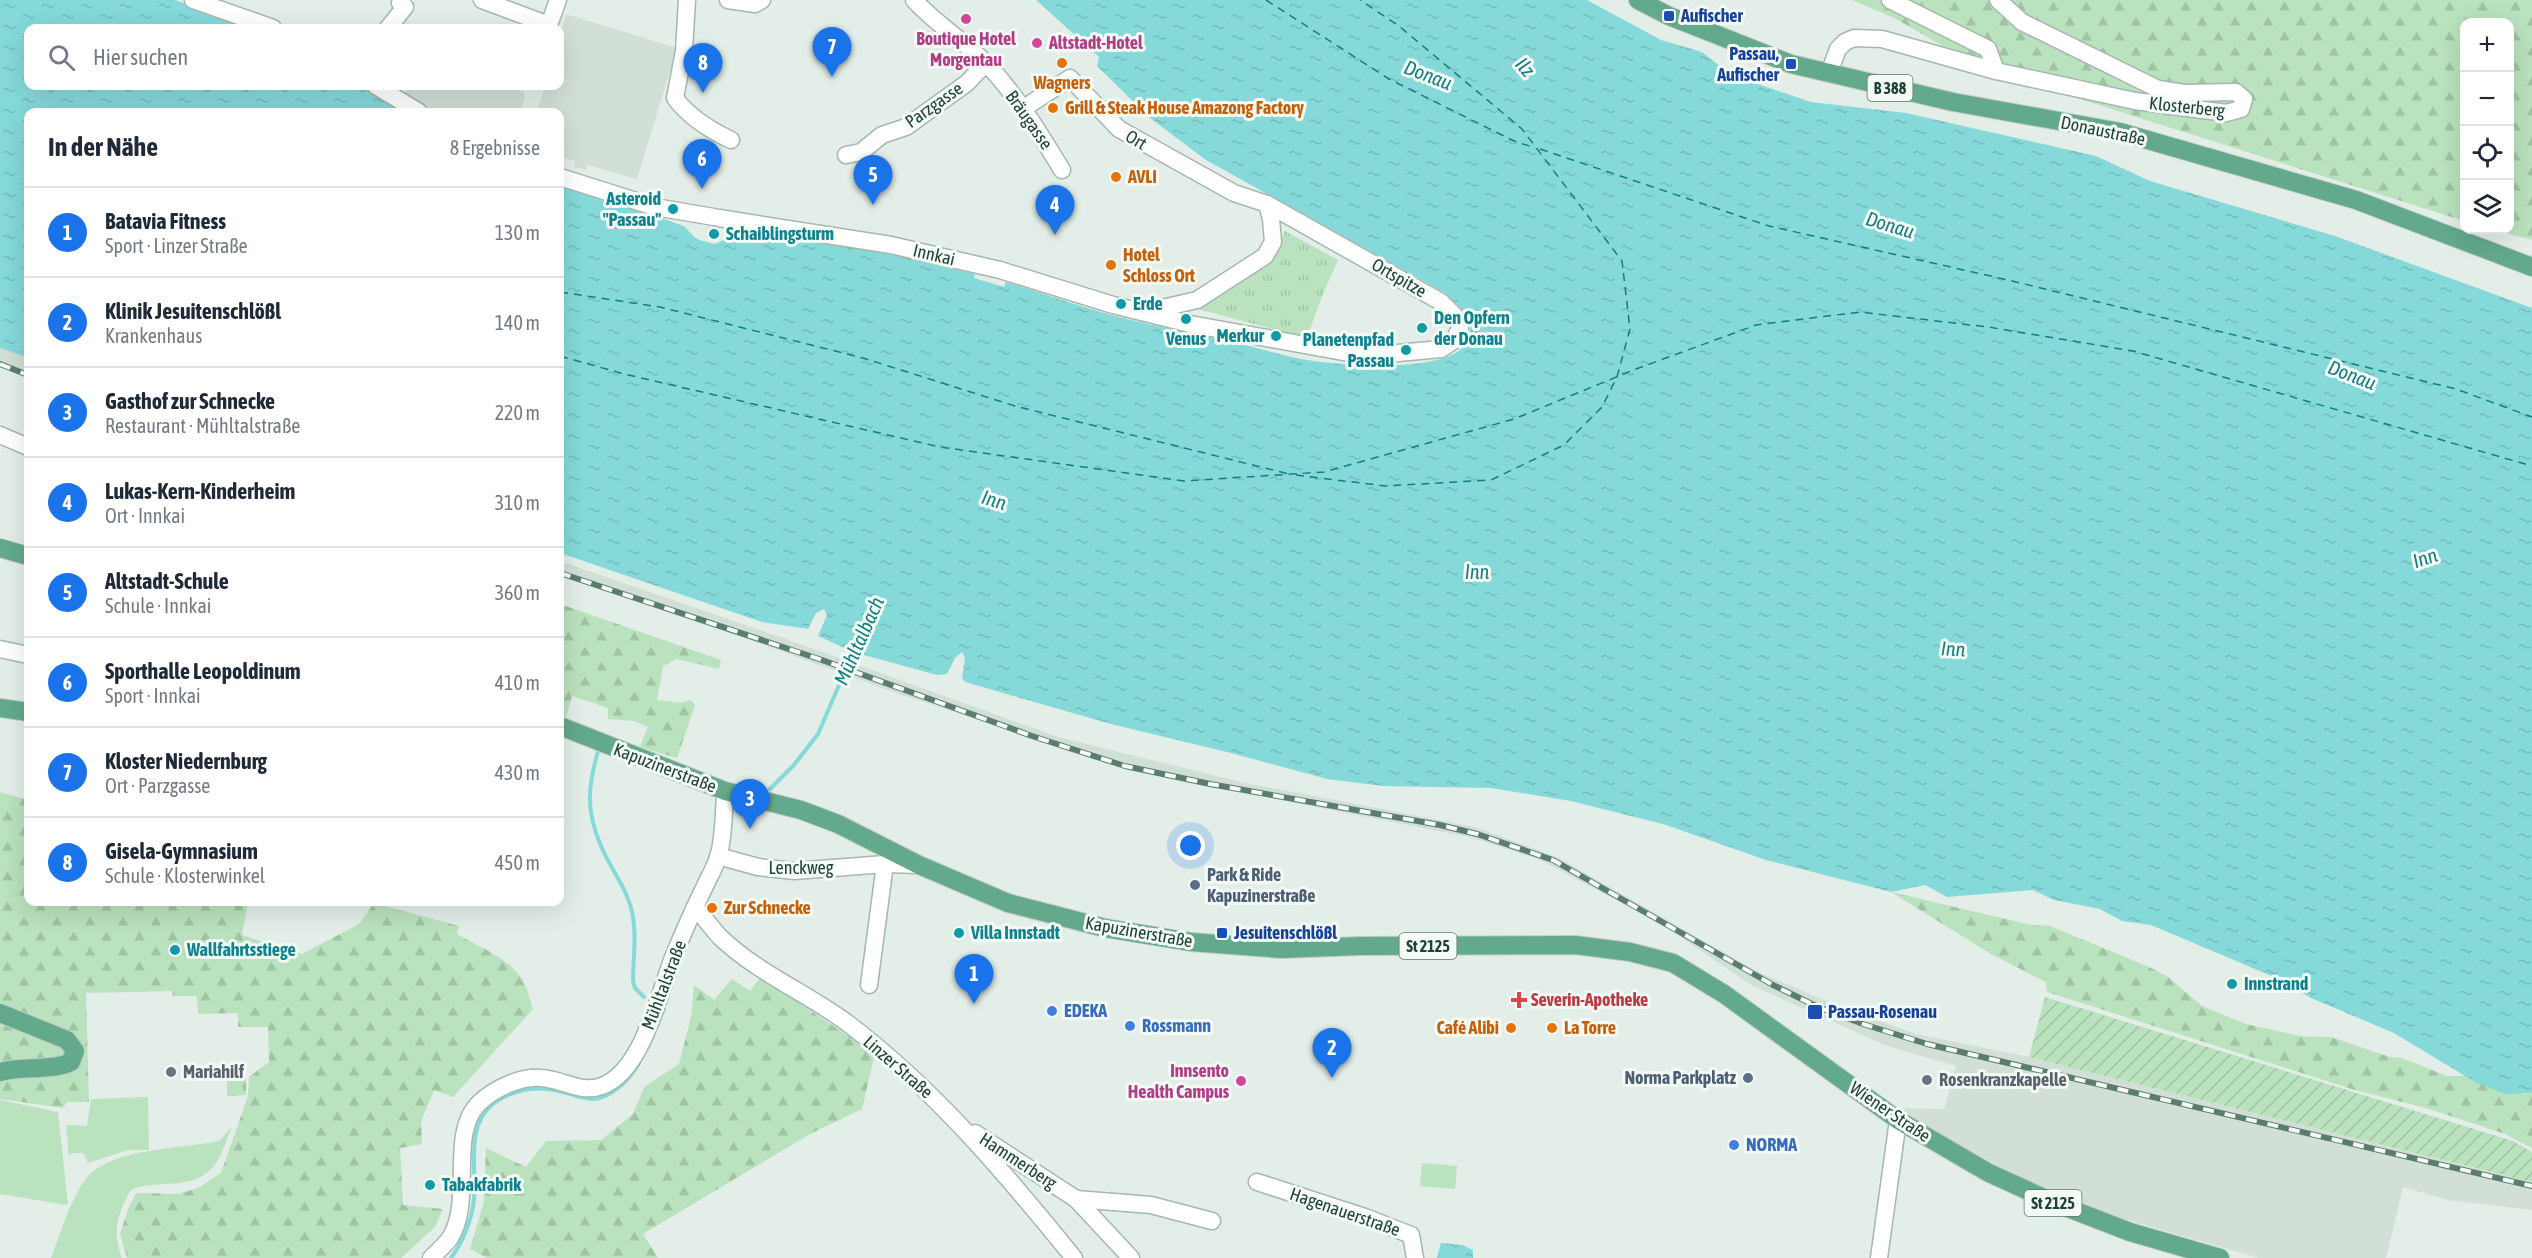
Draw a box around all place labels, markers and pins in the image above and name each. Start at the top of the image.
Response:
place label: Aufischer [1680,5,1744,26]
marker: Aufischer [1662,9,1676,23]
marker: Boutique Hotel Morgentau [959,12,973,26]
pin: 7 [812,28,852,77]
place label: Boutique Hotel Morgentau [916,28,1016,70]
place label: Altstadt-Hotel [1048,32,1143,53]
marker: Altstadt-Hotel [1030,36,1044,50]
place label: Passau, Aufischer [1716,43,1780,85]
pin: 8 [684,44,722,93]
marker: Wagners [1055,56,1069,70]
marker: Passau, Aufischer [1784,57,1798,71]
place label: Wagners [1032,72,1091,93]
place label: Grill & Steak House Amazong Factory [1065,97,1304,118]
marker: Grill & Steak House Amazong Factory [1046,101,1060,115]
pin: 6 [682,140,722,189]
pin: 5 [854,156,892,205]
place label: AVLI [1127,166,1157,187]
marker: AVLI [1109,170,1123,184]
pin: 4 [1036,186,1074,235]
place label: Asteroid "Passau" [603,188,661,230]
marker: Asteroid "Passau" [666,202,680,216]
place label: Schaiblingsturm [726,223,834,244]
marker: Schaiblingsturm [707,227,721,241]
place label: Hotel Schloss Ort [1123,244,1196,286]
marker: Hotel Schloss Ort [1104,258,1118,272]
place label: Erde [1133,293,1163,314]
marker: Erde [1114,297,1128,311]
place label: Den Opfern der Donau [1434,307,1510,349]
marker: Venus [1179,312,1193,326]
marker: Den Opfern der Donau [1415,321,1429,335]
place label: Merkur [1217,325,1265,346]
place label: Venus [1165,328,1207,349]
marker: Merkur [1269,329,1283,343]
place label: Planetenpfad Passau [1303,329,1394,371]
marker: Planetenpfad Passau [1399,343,1413,357]
pin: 3 [730,780,770,829]
place label: Park & Ride Kapuzinerstraße [1207,864,1315,906]
marker: Park & Ride Kapuzinerstraße [1188,878,1202,892]
place label: Zur Schnecke [724,897,811,918]
marker: Zur Schnecke [705,901,719,915]
place label: Villa Innstadt [970,922,1061,943]
place label: Jesuitenschlößl [1233,922,1337,943]
marker: Villa Innstadt [952,926,966,940]
marker: Jesuitenschlößl [1215,926,1229,940]
place label: Wallfahrtsstiege [186,939,296,960]
marker: Wallfahrtsstiege [168,943,182,957]
pin: 1 [954,954,994,1004]
place label: Innstrand [2244,973,2308,994]
marker: Innstrand [2225,977,2239,991]
place label: Severin-Apotheke [1531,989,1648,1010]
marker: Severin-Apotheke [1512,993,1526,1007]
place label: EDEKA [1064,1000,1107,1021]
place label: Passau-Rosenau [1828,1001,1937,1022]
marker: Passau-Rosenau [1806,1003,1824,1021]
marker: EDEKA [1045,1004,1059,1018]
place label: Rossmann [1142,1015,1211,1036]
place label: Café Alibi [1437,1017,1499,1038]
place label: La Torre [1564,1017,1616,1038]
marker: Rossmann [1123,1019,1137,1033]
marker: Café Alibi [1504,1021,1518,1035]
marker: La Torre [1545,1021,1559,1035]
pin: 2 [1312,1028,1352,1078]
place label: Innsento Health Campus [1128,1060,1230,1102]
place label: Mariahilf [183,1061,245,1082]
marker: Mariahilf [164,1065,178,1079]
place label: Norma Parkplatz [1624,1067,1737,1088]
place label: Rosenkranzkapelle [1939,1069,2067,1090]
marker: Norma Parkplatz [1741,1071,1755,1085]
marker: Rosenkranzkapelle [1920,1073,1934,1087]
marker: Innsento Health Campus [1234,1074,1248,1088]
place label: NORMA [1746,1134,1797,1155]
marker: NORMA [1727,1138,1741,1152]
place label: Tabakfabrik [442,1174,522,1195]
marker: Tabakfabrik [423,1178,437,1192]

